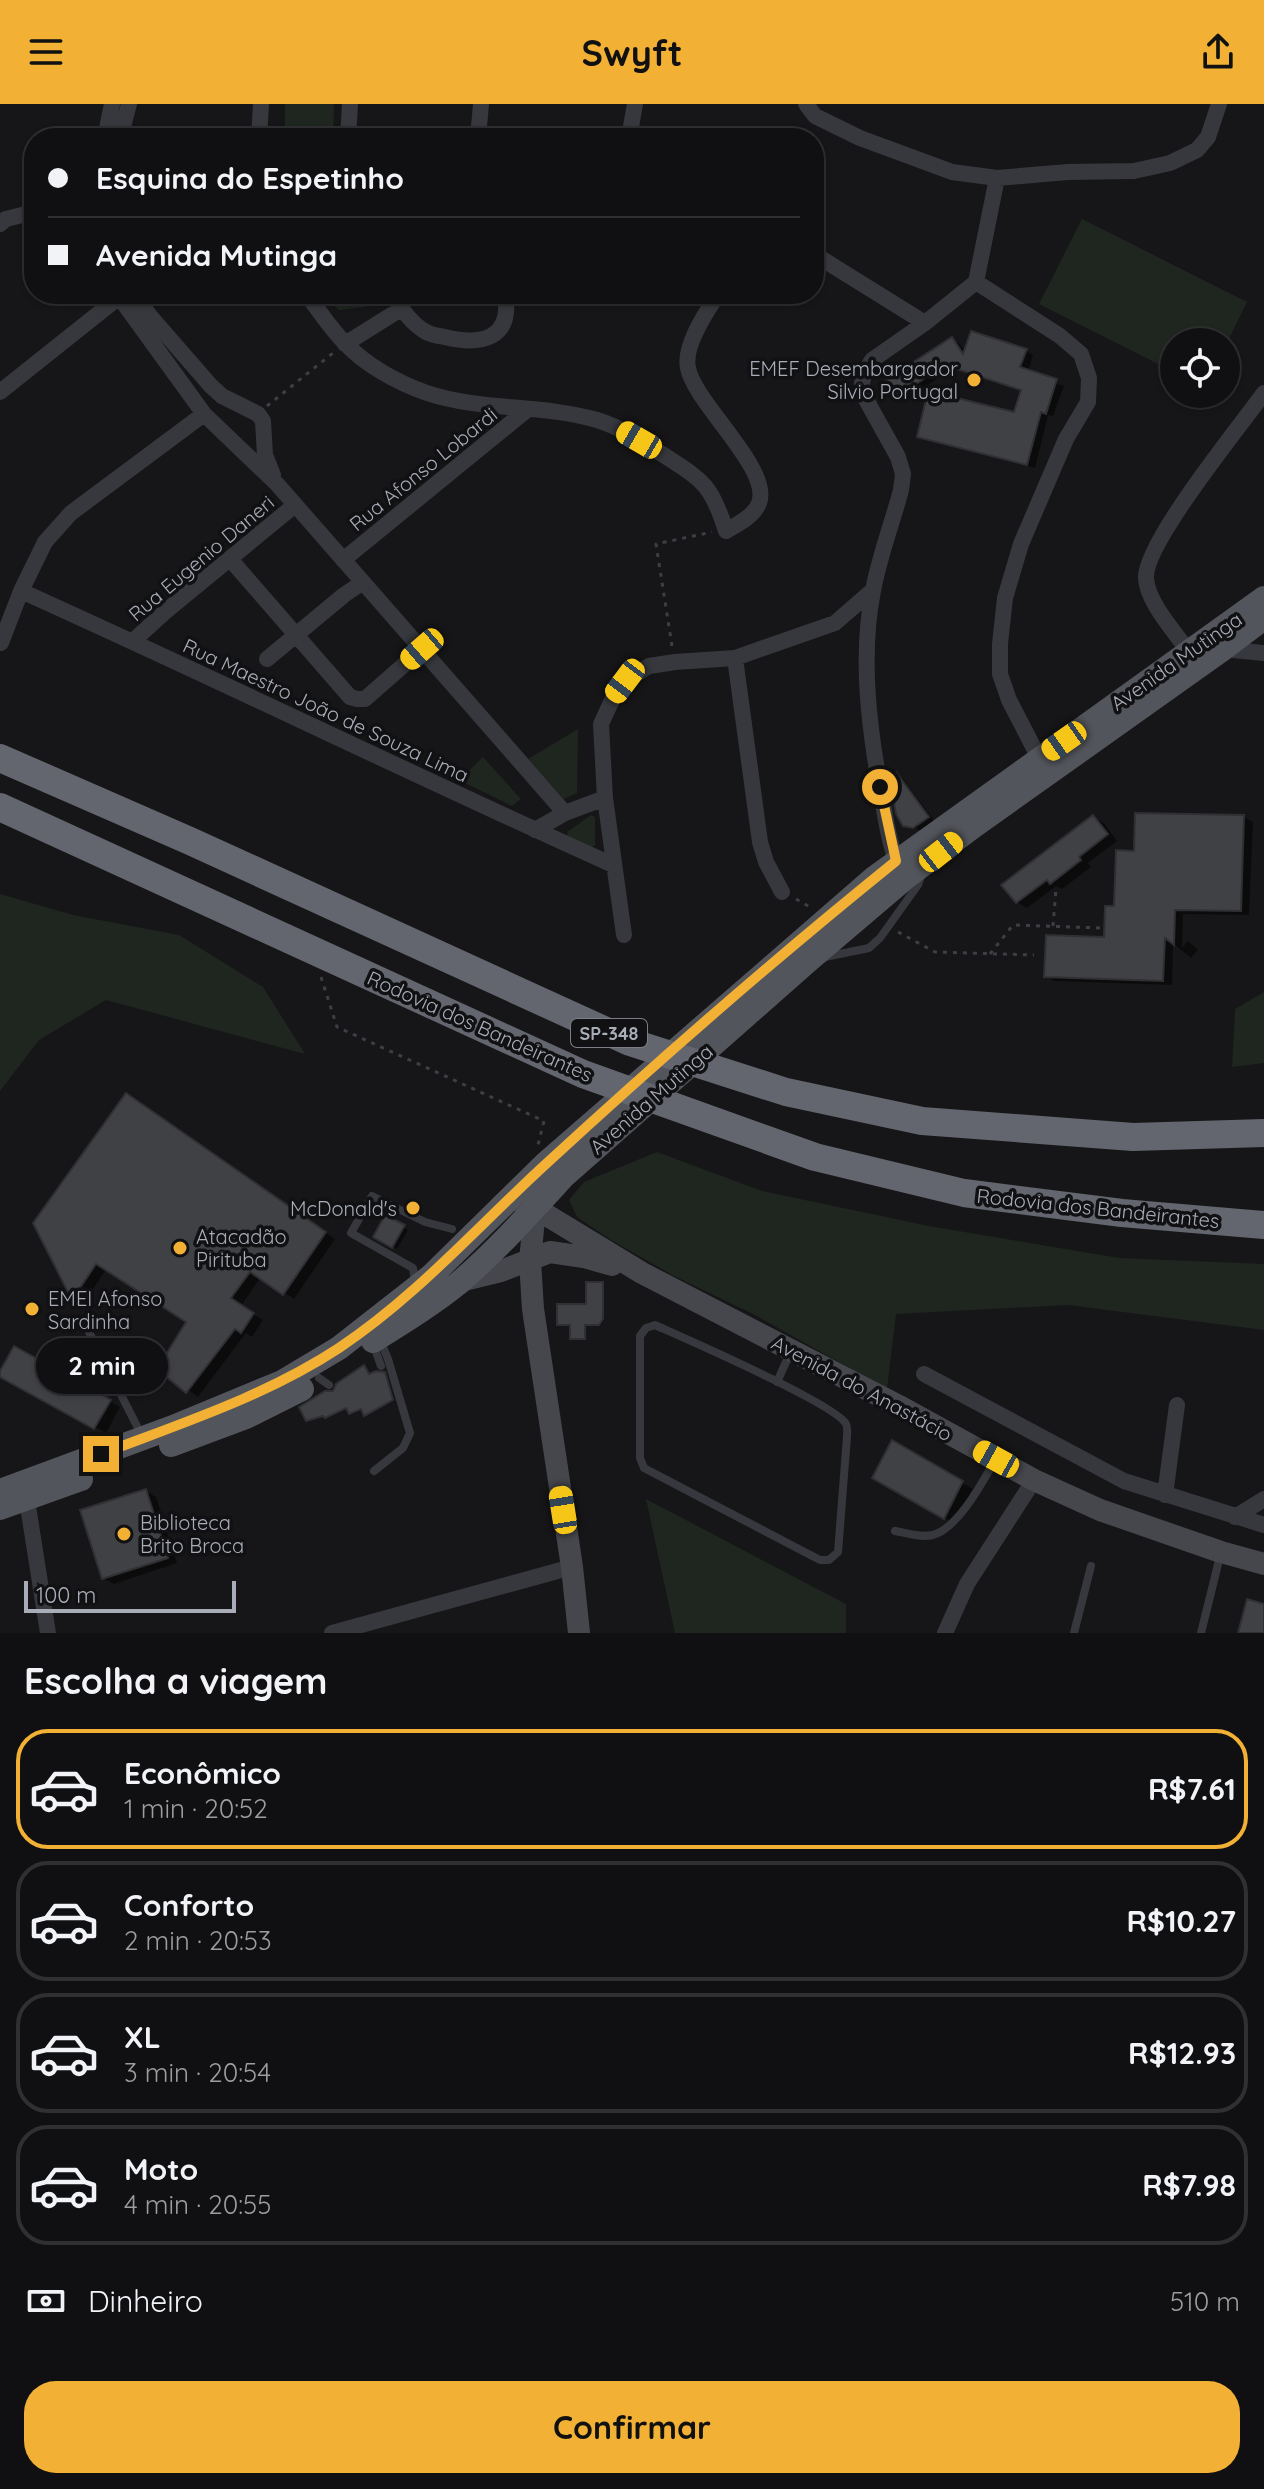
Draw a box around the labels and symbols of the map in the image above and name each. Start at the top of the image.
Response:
place label: EMEF Desembargador Silvio Portugal [749,356,958,404]
marker: EMEF Desembargador Silvio Portugal [965,371,983,389]
street label: Rua Afonso Lobardi [344,402,502,536]
car [612,418,666,462]
street label: Rua Eugenio Daneri [123,490,279,626]
street label: Avenida Mutinga [1105,606,1247,716]
car [396,624,448,674]
street label: Rua Maestro João de Souza Lima [179,633,473,787]
car [601,655,649,707]
car [1037,717,1091,765]
route start [862,769,898,805]
car [915,828,967,876]
street label: Rodovia dos Bandeirantes [364,965,596,1087]
road number: SP-348 [571,1019,647,1047]
street label: Avenida Mutinga [584,1039,718,1159]
street label: Rodovia dos Bandeirantes [975,1183,1221,1233]
place label: McDonald's [290,1196,397,1221]
marker: McDonald's [404,1199,422,1217]
place label: Atacadão Pirituba [196,1224,287,1272]
marker: Atacadão Pirituba [171,1239,189,1257]
place label: EMEI Afonso Sardinha [48,1286,162,1334]
marker: EMEI Afonso Sardinha [23,1300,41,1318]
street label: Avenida do Anastácio [767,1330,957,1446]
callout: 2 min [35,1338,167,1394]
route end [83,1436,119,1472]
car [969,1437,1023,1481]
car [547,1484,579,1536]
place label: Biblioteca Brito Broca [140,1510,244,1558]
marker: Biblioteca Brito Broca [115,1525,133,1543]
scale bar [24,1577,236,1613]

